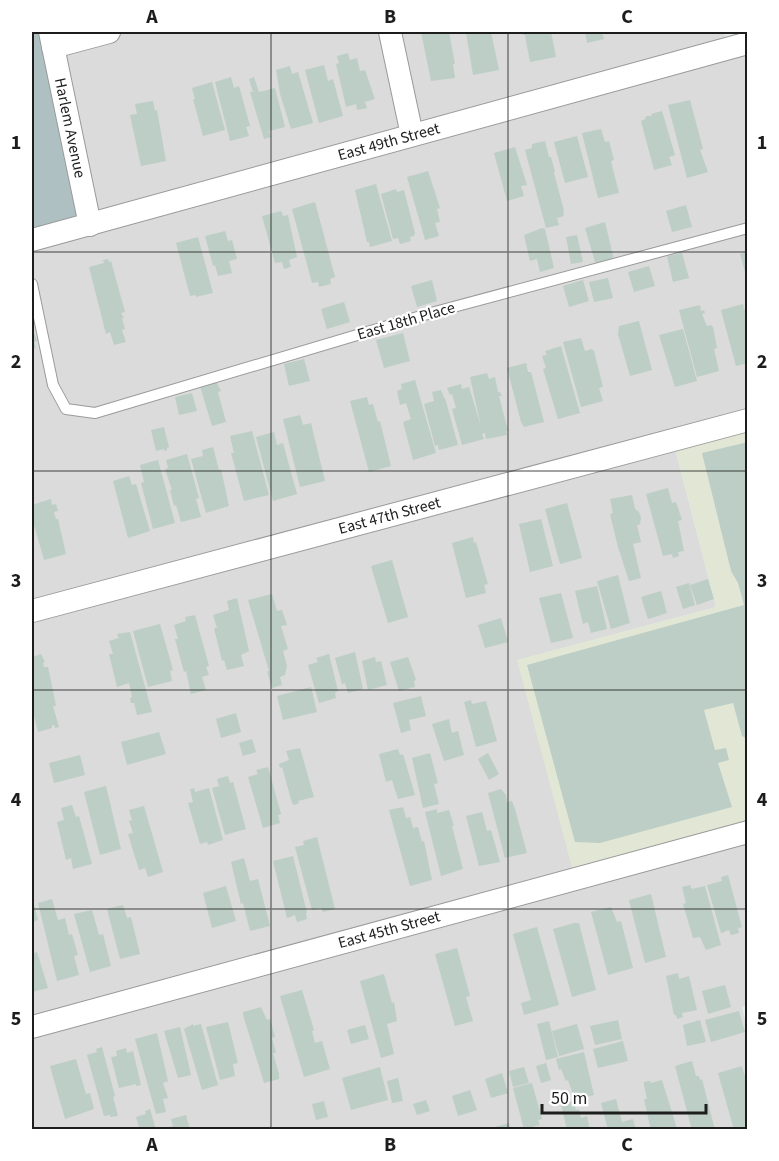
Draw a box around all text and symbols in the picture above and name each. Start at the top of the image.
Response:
text: A [145,3,158,31]
text: B [384,3,396,31]
text: C [621,3,633,31]
street label: Harlem Avenue [49,76,91,180]
street label: East 49th Street [335,117,443,166]
text: 1 [11,129,21,157]
text: 1 [757,129,767,157]
street label: East 18th Place [355,297,458,345]
text: 2 [11,348,21,376]
text: 2 [757,348,767,376]
street label: East 47th Street [336,491,444,540]
text: 3 [11,567,21,595]
text: 3 [757,567,767,595]
text: 4 [11,786,22,814]
text: 4 [757,786,768,814]
street label: East 45th Street [335,905,443,954]
text: 5 [11,1005,21,1033]
text: 5 [757,1005,767,1033]
scale bar [542,1077,706,1115]
text: 50 m [551,1086,587,1111]
text: A [145,1131,158,1159]
text: B [384,1131,396,1159]
text: C [621,1131,633,1159]

